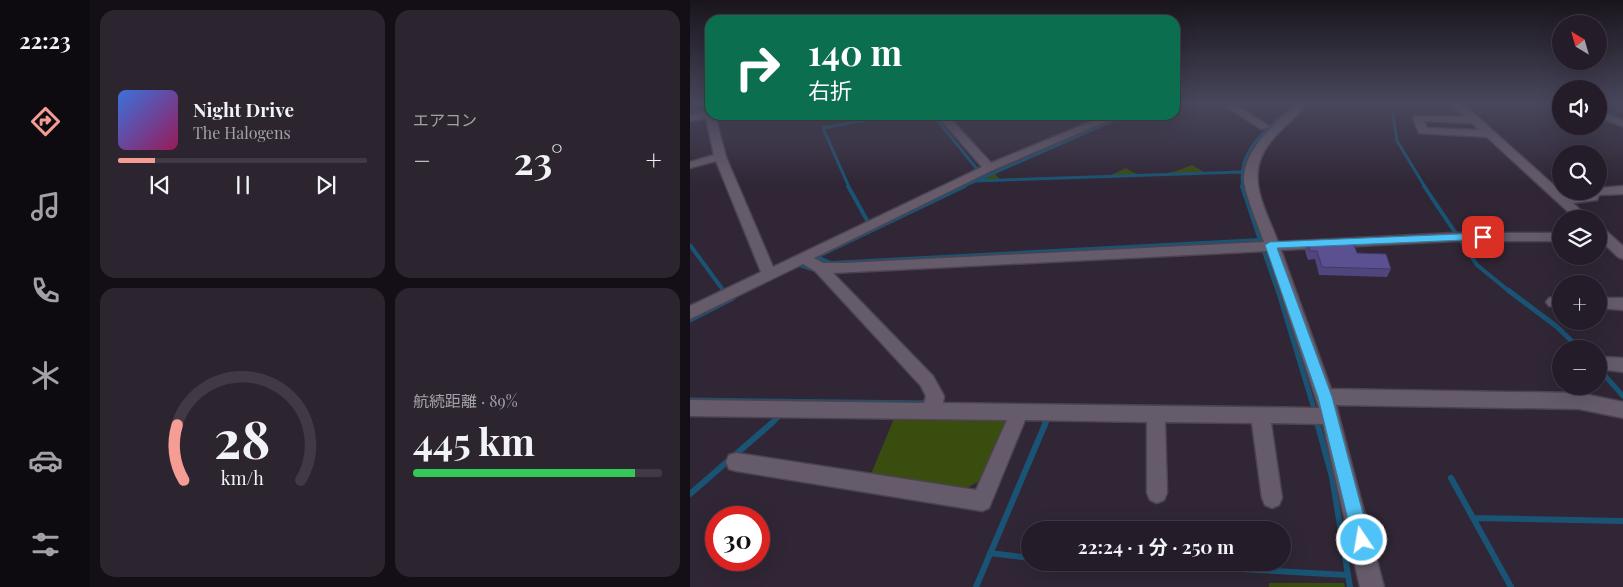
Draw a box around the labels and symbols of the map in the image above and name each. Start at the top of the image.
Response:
north arrow [1552,15,1608,70]
pin [1462,216,1504,258]
speed limit sign: 30 [705,506,770,571]
position arrow [1335,513,1387,565]

